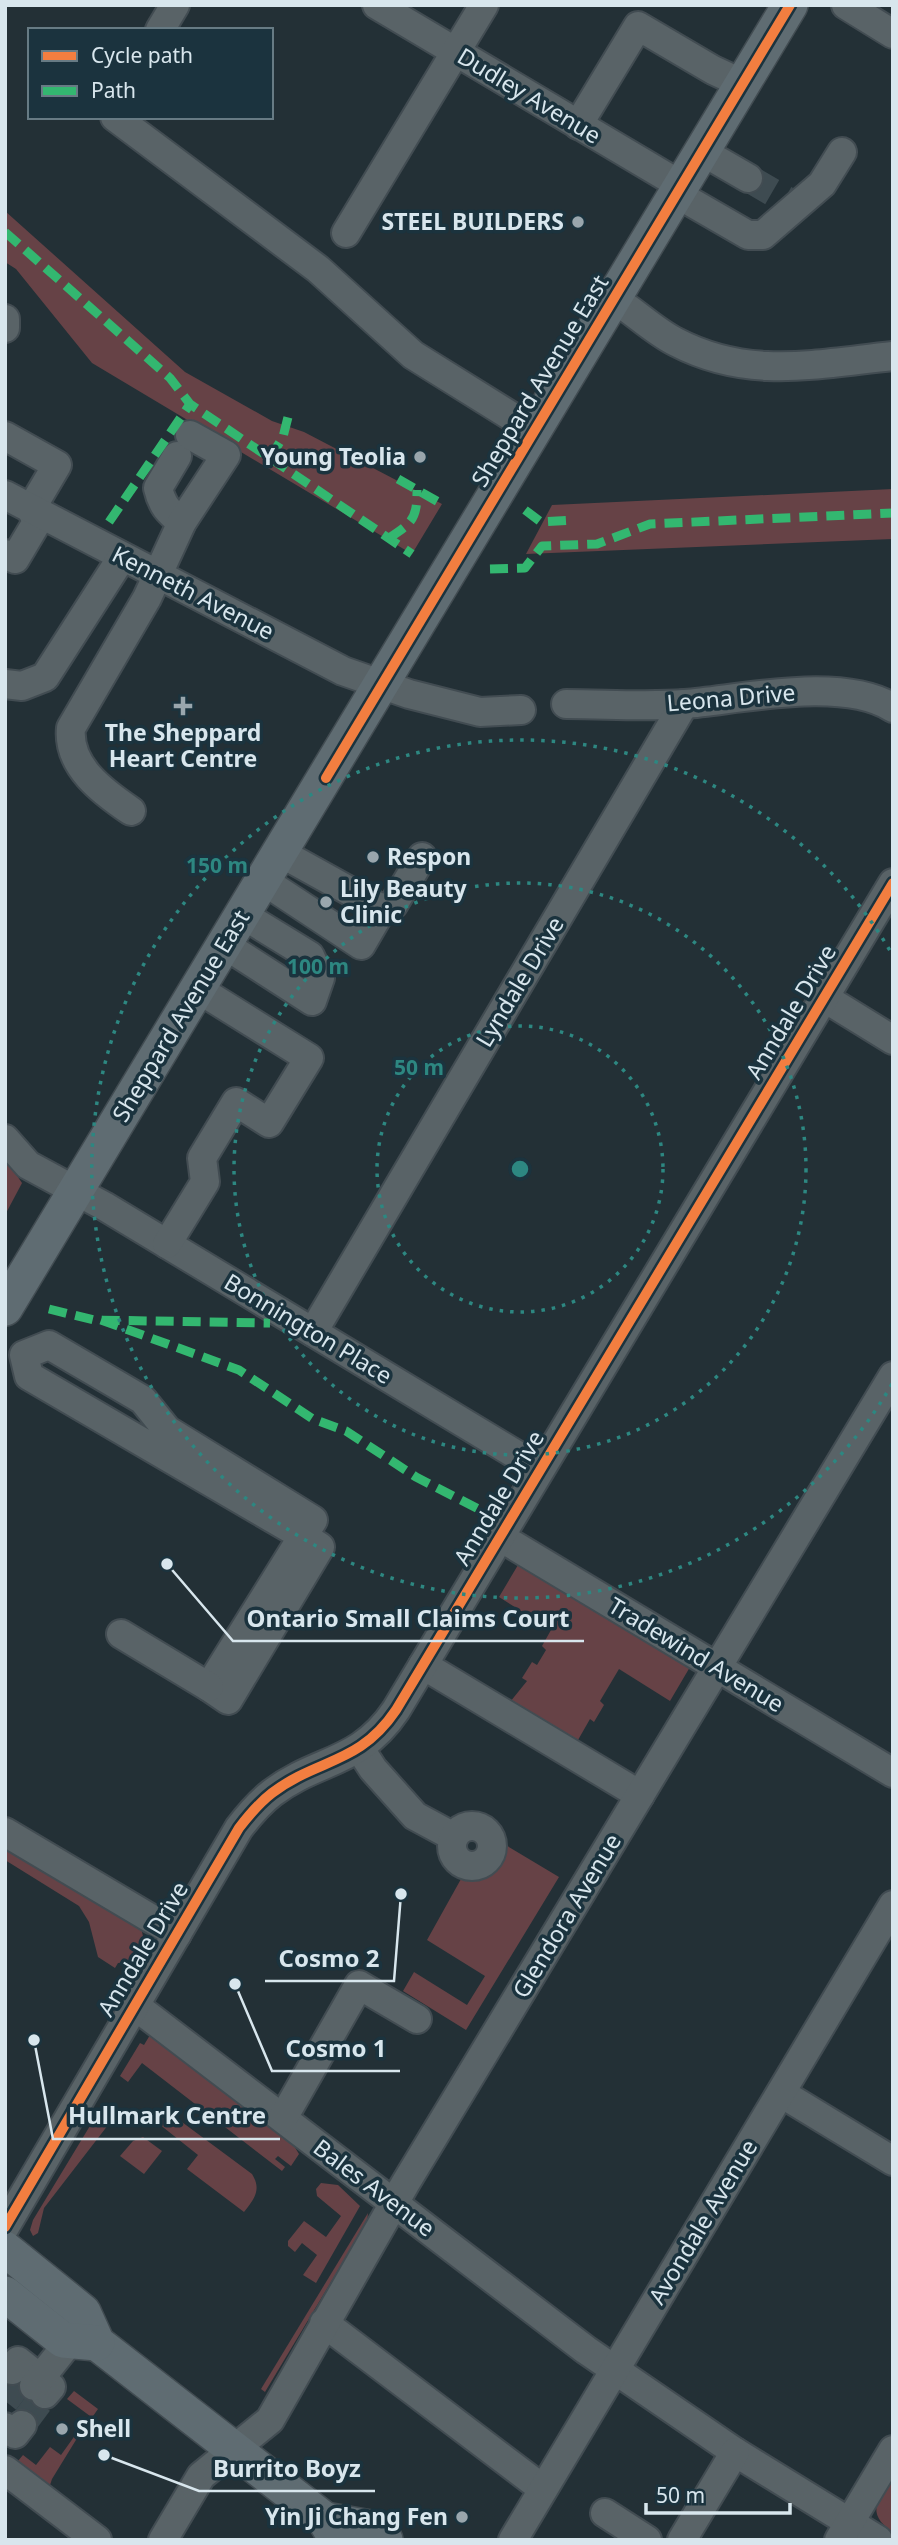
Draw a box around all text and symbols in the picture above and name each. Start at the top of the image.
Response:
legend [28,28,273,119]
street label: Dudley Avenue [452,40,607,151]
text: Cycle path [91,41,193,69]
text: Path [91,76,136,104]
place label: STEEL BUILDERS [381,205,564,237]
marker: STEEL BUILDERS [570,214,586,230]
street label: Sheppard Avenue East [463,269,615,492]
place label: Young Teolia [261,440,406,472]
marker: Young Teolia [412,449,428,465]
street label: Kenneth Avenue [107,537,280,647]
street label: Leona Drive [665,675,797,719]
marker: The Sheppard Heart Centre [173,696,193,716]
place label: The Sheppard Heart Centre [105,716,261,774]
place label: Respon [387,840,471,872]
marker: Respon [365,849,381,865]
text: 150 m [186,851,248,879]
place label: Lily Beauty Clinic [340,872,467,930]
marker: Lily Beauty Clinic [318,894,334,910]
street label: Sheppard Avenue East [104,904,256,1127]
street label: Lyndale Drive [468,910,571,1053]
street label: Anndale Drive [737,938,843,1085]
text: 100 m [287,952,349,980]
text: 50 m [394,1053,444,1081]
centre of rings [508,1157,532,1181]
street label: Bonnington Place [219,1265,399,1391]
street label: Anndale Drive [445,1424,551,1571]
street label: Tradewind Avenue [603,1589,790,1719]
callout: Ontario Small Claims Court [233,1596,584,1641]
text: Ontario Small Claims Court [246,1601,570,1634]
street label: Glendora Avenue [504,1827,628,2004]
street label: Anndale Drive [89,1875,195,2022]
callout: Cosmo 2 [265,1936,394,1981]
text: Cosmo 2 [279,1941,379,1974]
callout: Cosmo 1 [272,2026,400,2071]
text: Cosmo 1 [286,2031,386,2064]
callout: Hullmark Centre [53,2094,280,2139]
text: Hullmark Centre [68,2098,266,2131]
street label: Bales Avenue [307,2131,442,2243]
street label: Avondale Avenue [640,2133,764,2310]
place label: Shell [76,2412,131,2444]
marker: Shell [54,2421,70,2437]
callout: Burrito Boyz [199,2446,375,2491]
text: Burrito Boyz [213,2451,361,2484]
scale bar [646,2472,790,2516]
text: 50 m [656,2481,705,2509]
place label: Yin Ji Chang Fen [265,2500,448,2532]
marker: Yin Ji Chang Fen [454,2509,470,2525]

